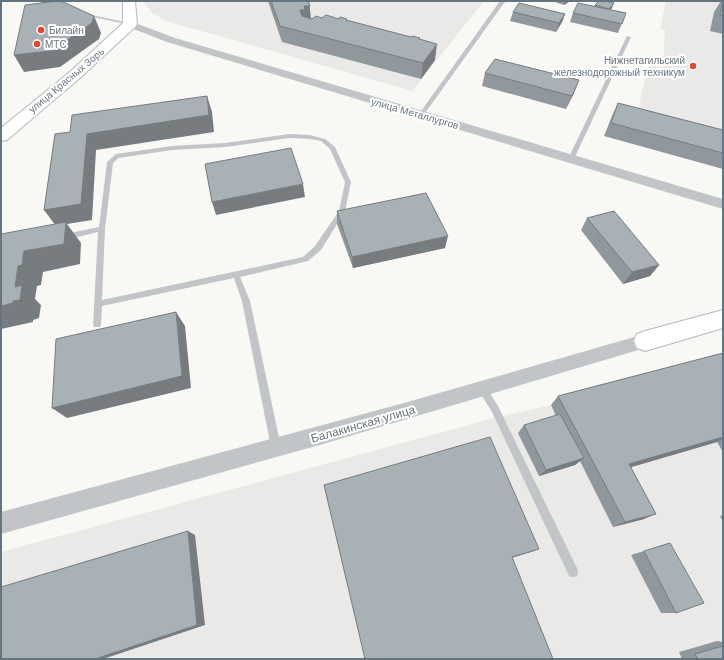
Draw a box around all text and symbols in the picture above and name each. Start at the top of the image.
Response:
marker: Билайн [36,25,46,35]
place label: Билайн [49,25,84,36]
marker: МТС [32,39,42,49]
place label: МТС [45,39,67,50]
street label: улица Красных Зорь [26,46,106,115]
place label: Нижнетагильский железнодорожный техникум [554,55,685,78]
marker: Нижнетагильский железнодорожный техникум [688,61,698,71]
street label: улица Металлургов [370,96,460,131]
street label: Балакинская улица [309,402,417,446]

